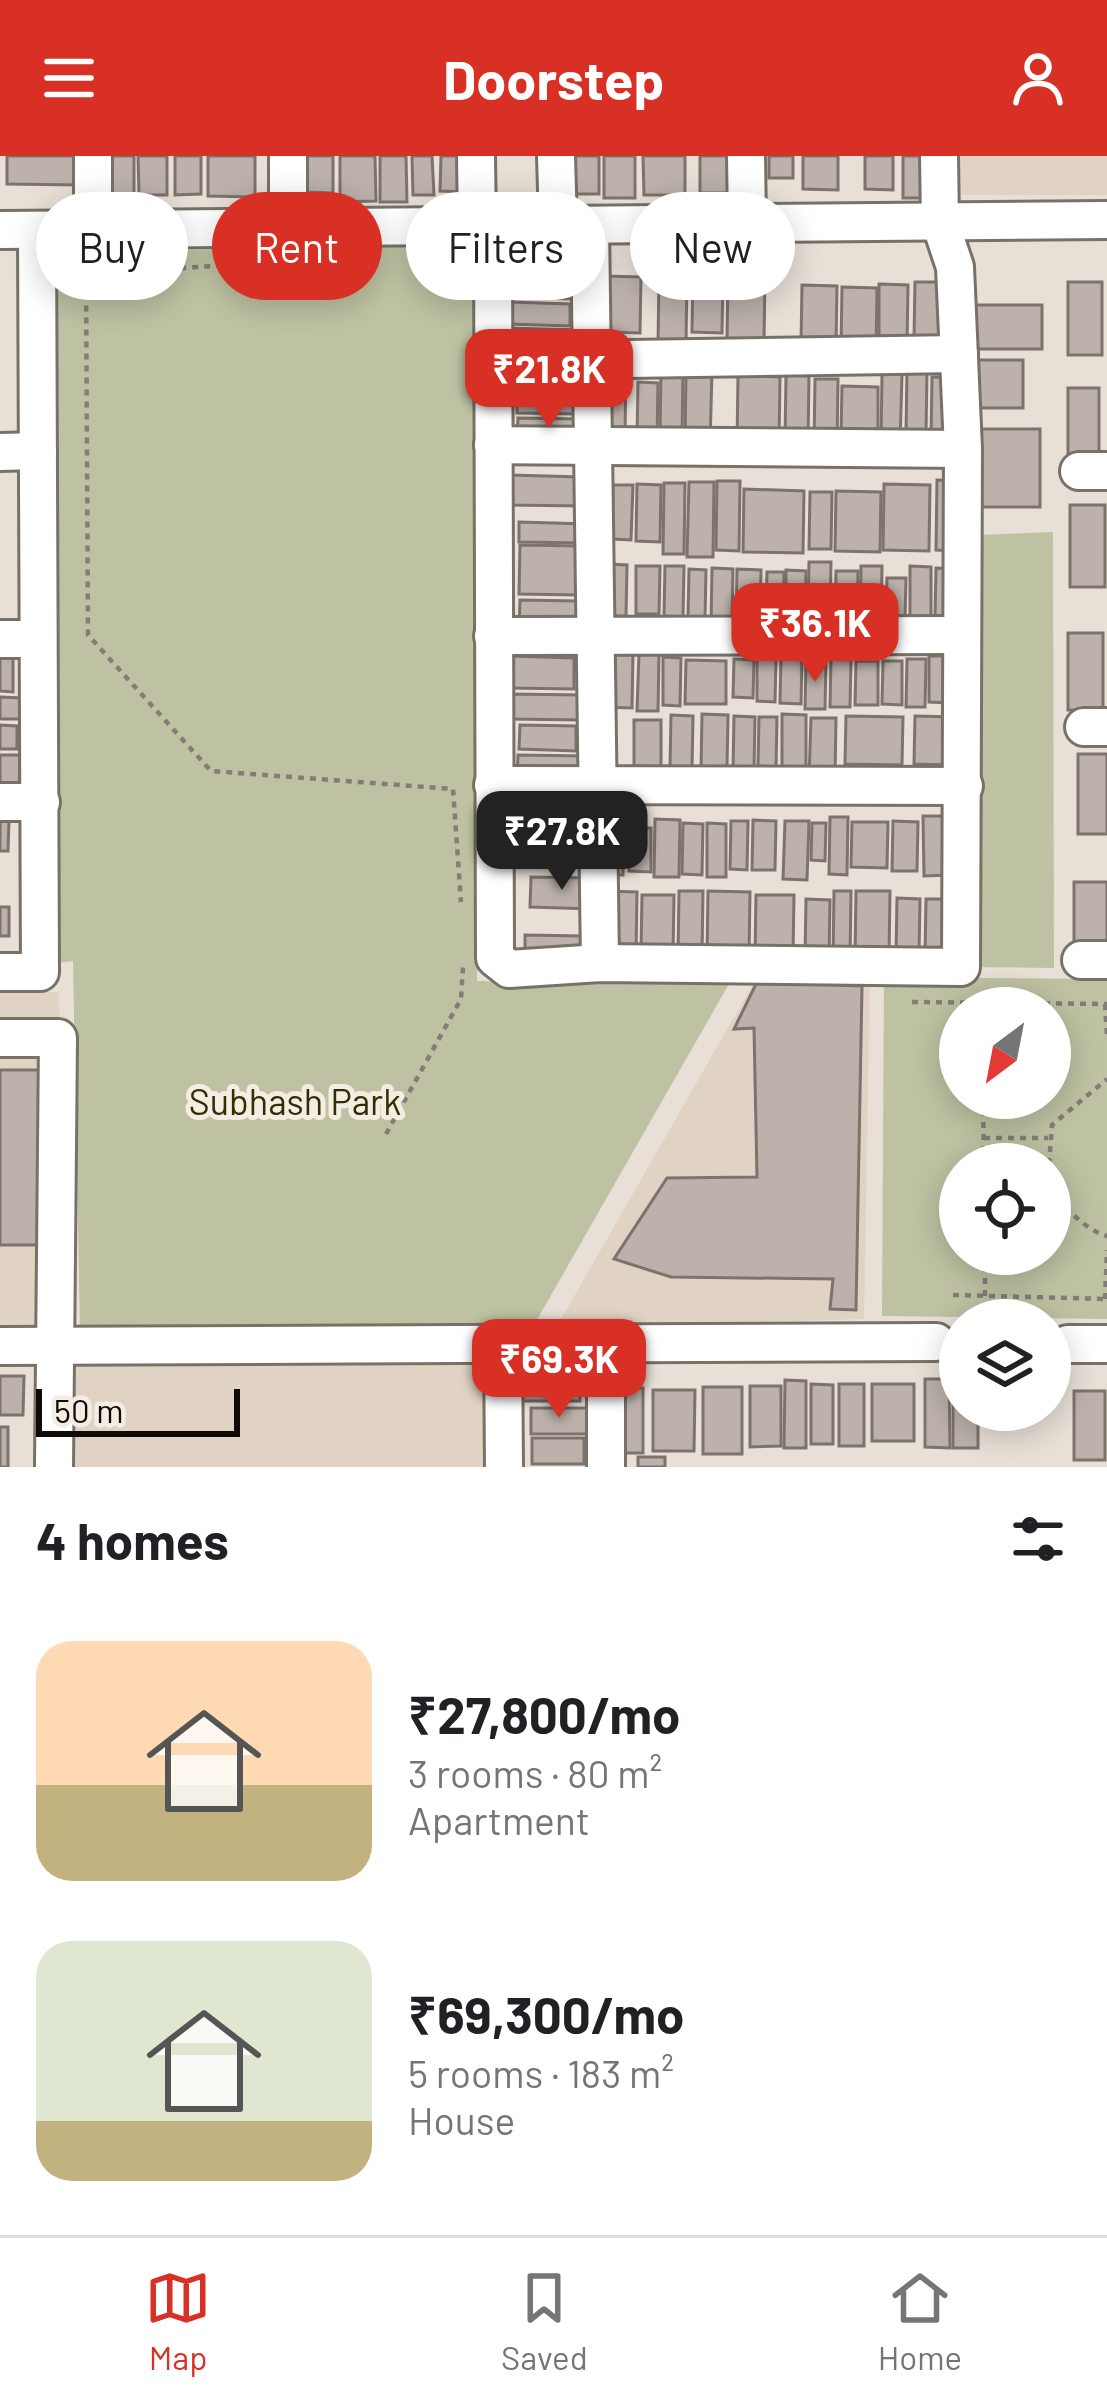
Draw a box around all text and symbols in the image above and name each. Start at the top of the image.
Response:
icon: menu [36,45,102,111]
icon: person [1005,45,1071,111]
text: Doorstep [443,46,664,111]
chip: Buy [36,192,188,300]
chip: Rent [212,192,382,300]
chip: Filters [406,192,606,300]
chip: New [630,192,795,300]
pin: ₹21.8K [451,329,647,431]
text: ₹21.8K [492,344,606,391]
pin: ₹36.1K [717,583,913,685]
text: ₹36.1K [758,598,872,645]
pin: ₹27.8K [464,791,660,893]
text: ₹27.8K [504,806,620,853]
north arrow [939,987,1071,1119]
map controls [939,987,1071,1431]
park label: Subhash Park [189,1079,401,1122]
button: locate [939,1143,1071,1275]
button: layers [939,1299,1071,1431]
pin: ₹69.3K [461,1319,657,1421]
text: ₹69.3K [499,1334,619,1381]
scale bar [36,1383,240,1436]
text: 50 m [54,1390,124,1430]
icon: filters [1005,1506,1071,1572]
text: 4 homes [36,1509,229,1570]
text: ₹27,800/mo [408,1683,680,1744]
icon: home [132,1689,276,1833]
text: 3 rooms · 80 m² [408,1749,662,1796]
text: Apartment [408,1796,590,1843]
text: ₹69,300/mo [408,1983,684,2044]
icon: home [132,1989,276,2133]
text: 5 rooms · 183 m² [408,2049,674,2096]
text: House [408,2096,515,2143]
tab: Map [145,2265,211,2377]
tab: Saved [501,2265,588,2377]
tab: Home [878,2265,962,2377]

